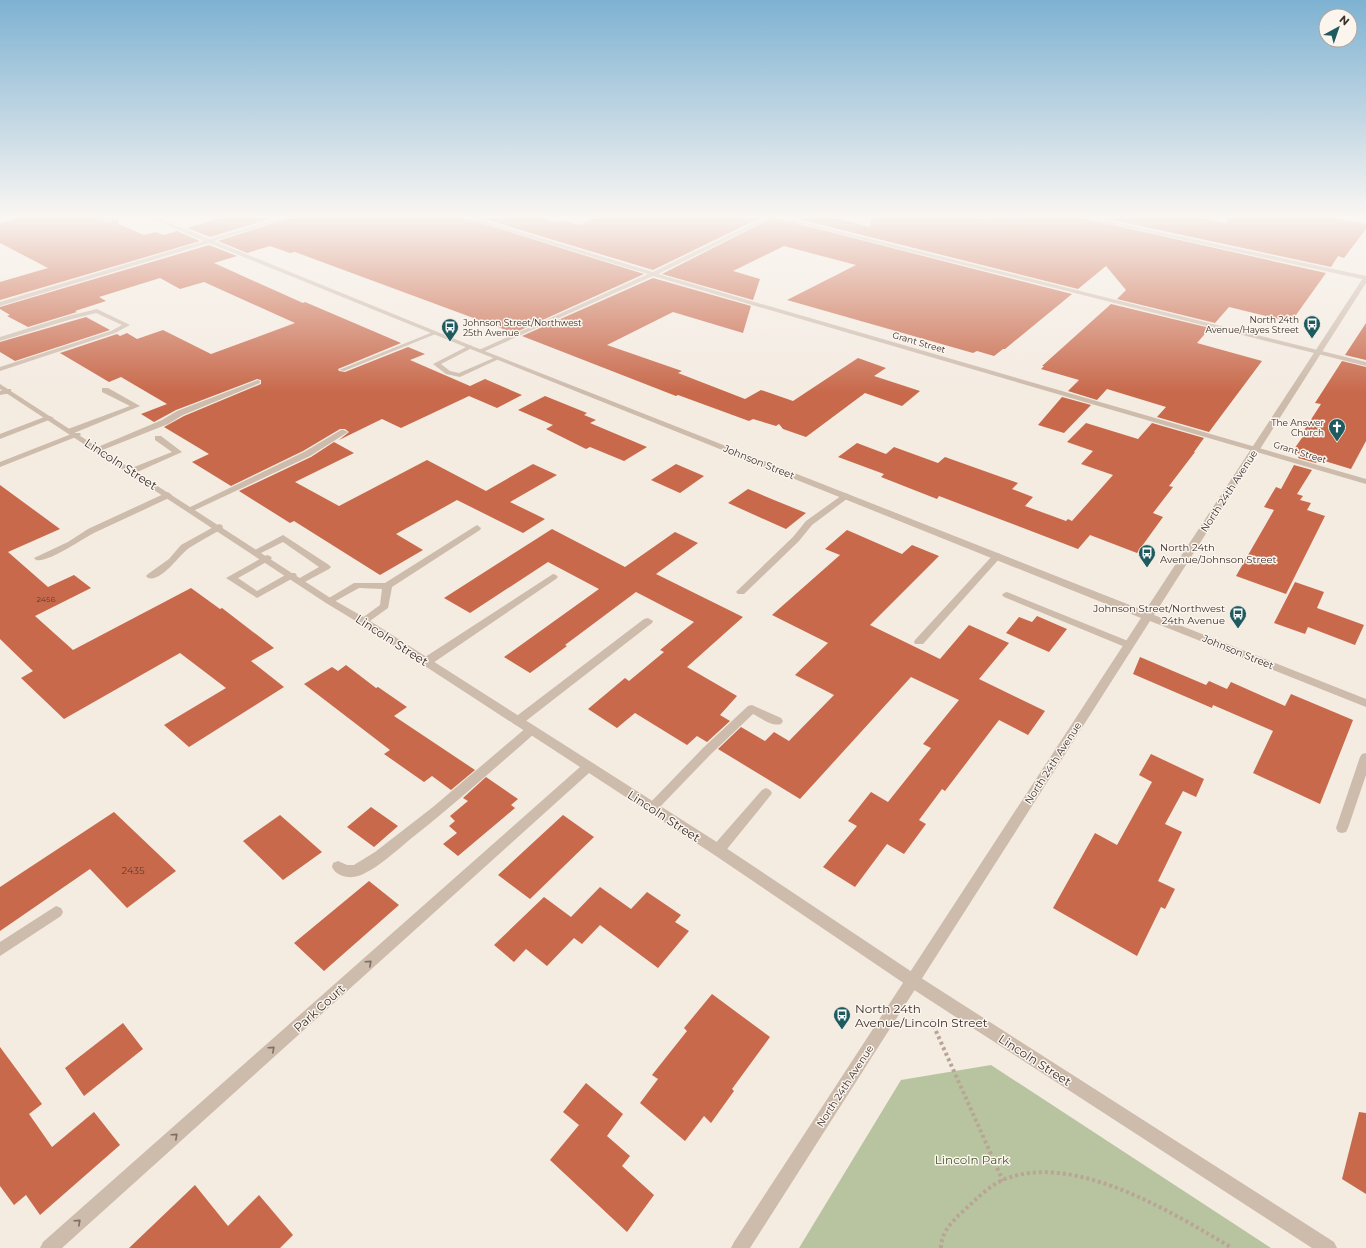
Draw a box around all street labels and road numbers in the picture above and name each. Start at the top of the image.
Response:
street label: Grant Street [891,329,947,355]
street label: Lincoln Street [82,435,160,493]
street label: Grant Street [1272,439,1328,465]
street label: Johnson Street [721,441,796,482]
street label: North 24th Avenue [1198,448,1260,534]
street label: Lincoln Street [353,611,431,669]
street label: Johnson Street [1200,631,1275,672]
street label: North 24th Avenue [1022,720,1084,806]
street label: Lincoln Street [625,787,703,845]
street label: Park Court [290,981,348,1035]
street label: Lincoln Street [996,1031,1074,1089]
street label: North 24th Avenue [814,1043,876,1129]

